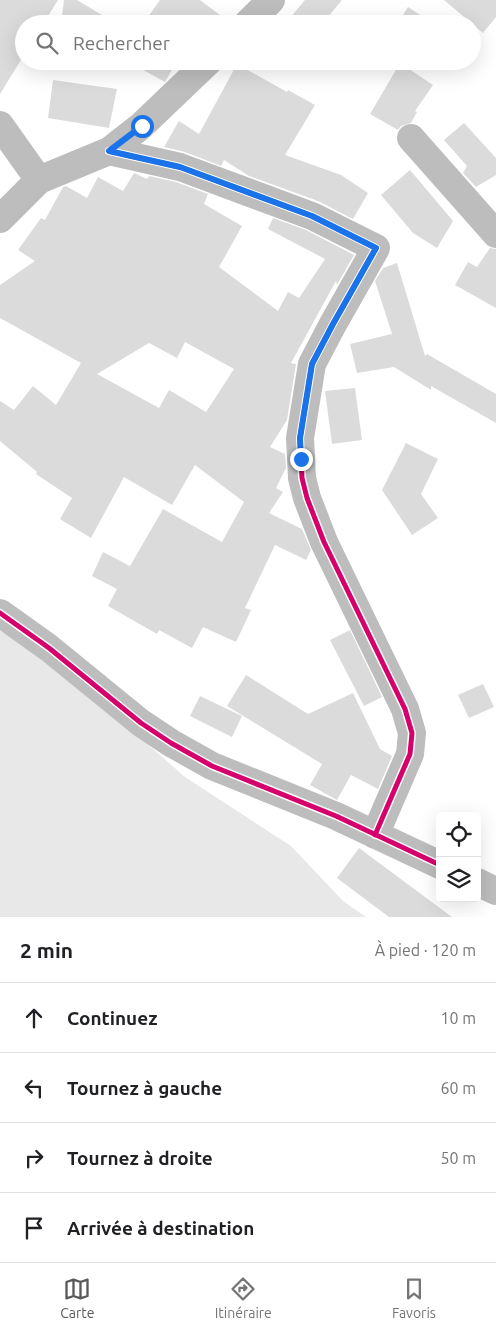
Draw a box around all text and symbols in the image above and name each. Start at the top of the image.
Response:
search box [15,15,481,70]
icon: search [33,29,61,57]
text: Rechercher [73,32,170,54]
route start [131,115,154,138]
route end [290,448,313,471]
map controls [436,812,481,902]
button: locate [436,812,481,857]
button: layers [436,857,481,902]
text: 2 min [20,938,73,962]
text: À pied · 120 m [375,941,476,959]
icon: ahead [20,1004,48,1032]
text: Continuez [67,1007,157,1029]
text: 10 m [440,1009,476,1027]
icon: left [20,1074,48,1102]
text: Tournez à gauche [67,1077,222,1099]
text: 60 m [440,1079,476,1097]
icon: right [20,1144,48,1172]
text: Tournez à droite [67,1147,213,1169]
text: 50 m [440,1149,476,1167]
icon: arrive [20,1214,48,1242]
text: Arrivée à destination [67,1217,254,1239]
tab: Carte [60,1275,94,1321]
tab: Itinéraire [215,1275,272,1321]
tab: Favoris [392,1275,436,1321]

